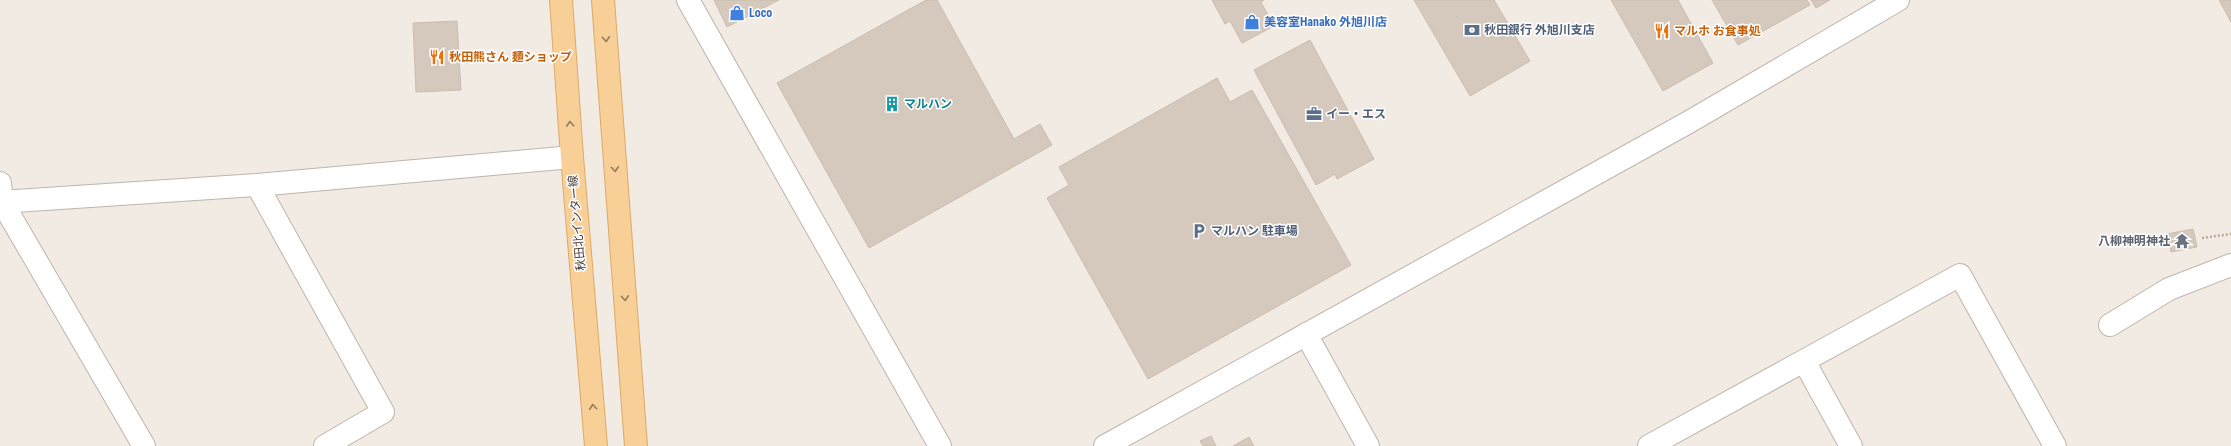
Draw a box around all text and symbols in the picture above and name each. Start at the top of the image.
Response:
shop icon: Loco [728,4,746,22]
place label: Loco [749,6,772,20]
shop icon: 美容室Hanako 外旭川店 [1243,13,1261,31]
place label: 美容室Hanako 外旭川店 [1264,15,1387,29]
bank icon: 秋田銀行 外旭川支店 [1463,21,1481,39]
restaurant icon: マルホ お食事処 [1653,22,1671,40]
place label: 秋田銀行 外旭川支店 [1484,23,1595,37]
place label: マルホ お食事処 [1674,24,1761,38]
one-way arrow [602,36,611,42]
restaurant icon: 秋田熊さん 麺ショップ [428,48,446,66]
place label: 秋田熊さん 麺ショップ [449,50,572,64]
building icon: マルハン [883,95,901,113]
place label: マルハン [904,97,952,111]
office icon: イー・エス [1305,105,1323,123]
place label: イー・エス [1326,107,1386,121]
one-way arrow [565,121,574,127]
one-way arrow [611,166,620,172]
street label: 秋田北インター線 [566,175,588,271]
parking icon: マルハン 駐車場 [1190,222,1208,240]
place label: マルハン 駐車場 [1211,224,1298,238]
temple icon: 八柳神明神社 [2173,232,2191,250]
place label: 八柳神明神社 [2098,234,2170,248]
one-way arrow [620,295,629,301]
one-way arrow [588,404,597,410]

